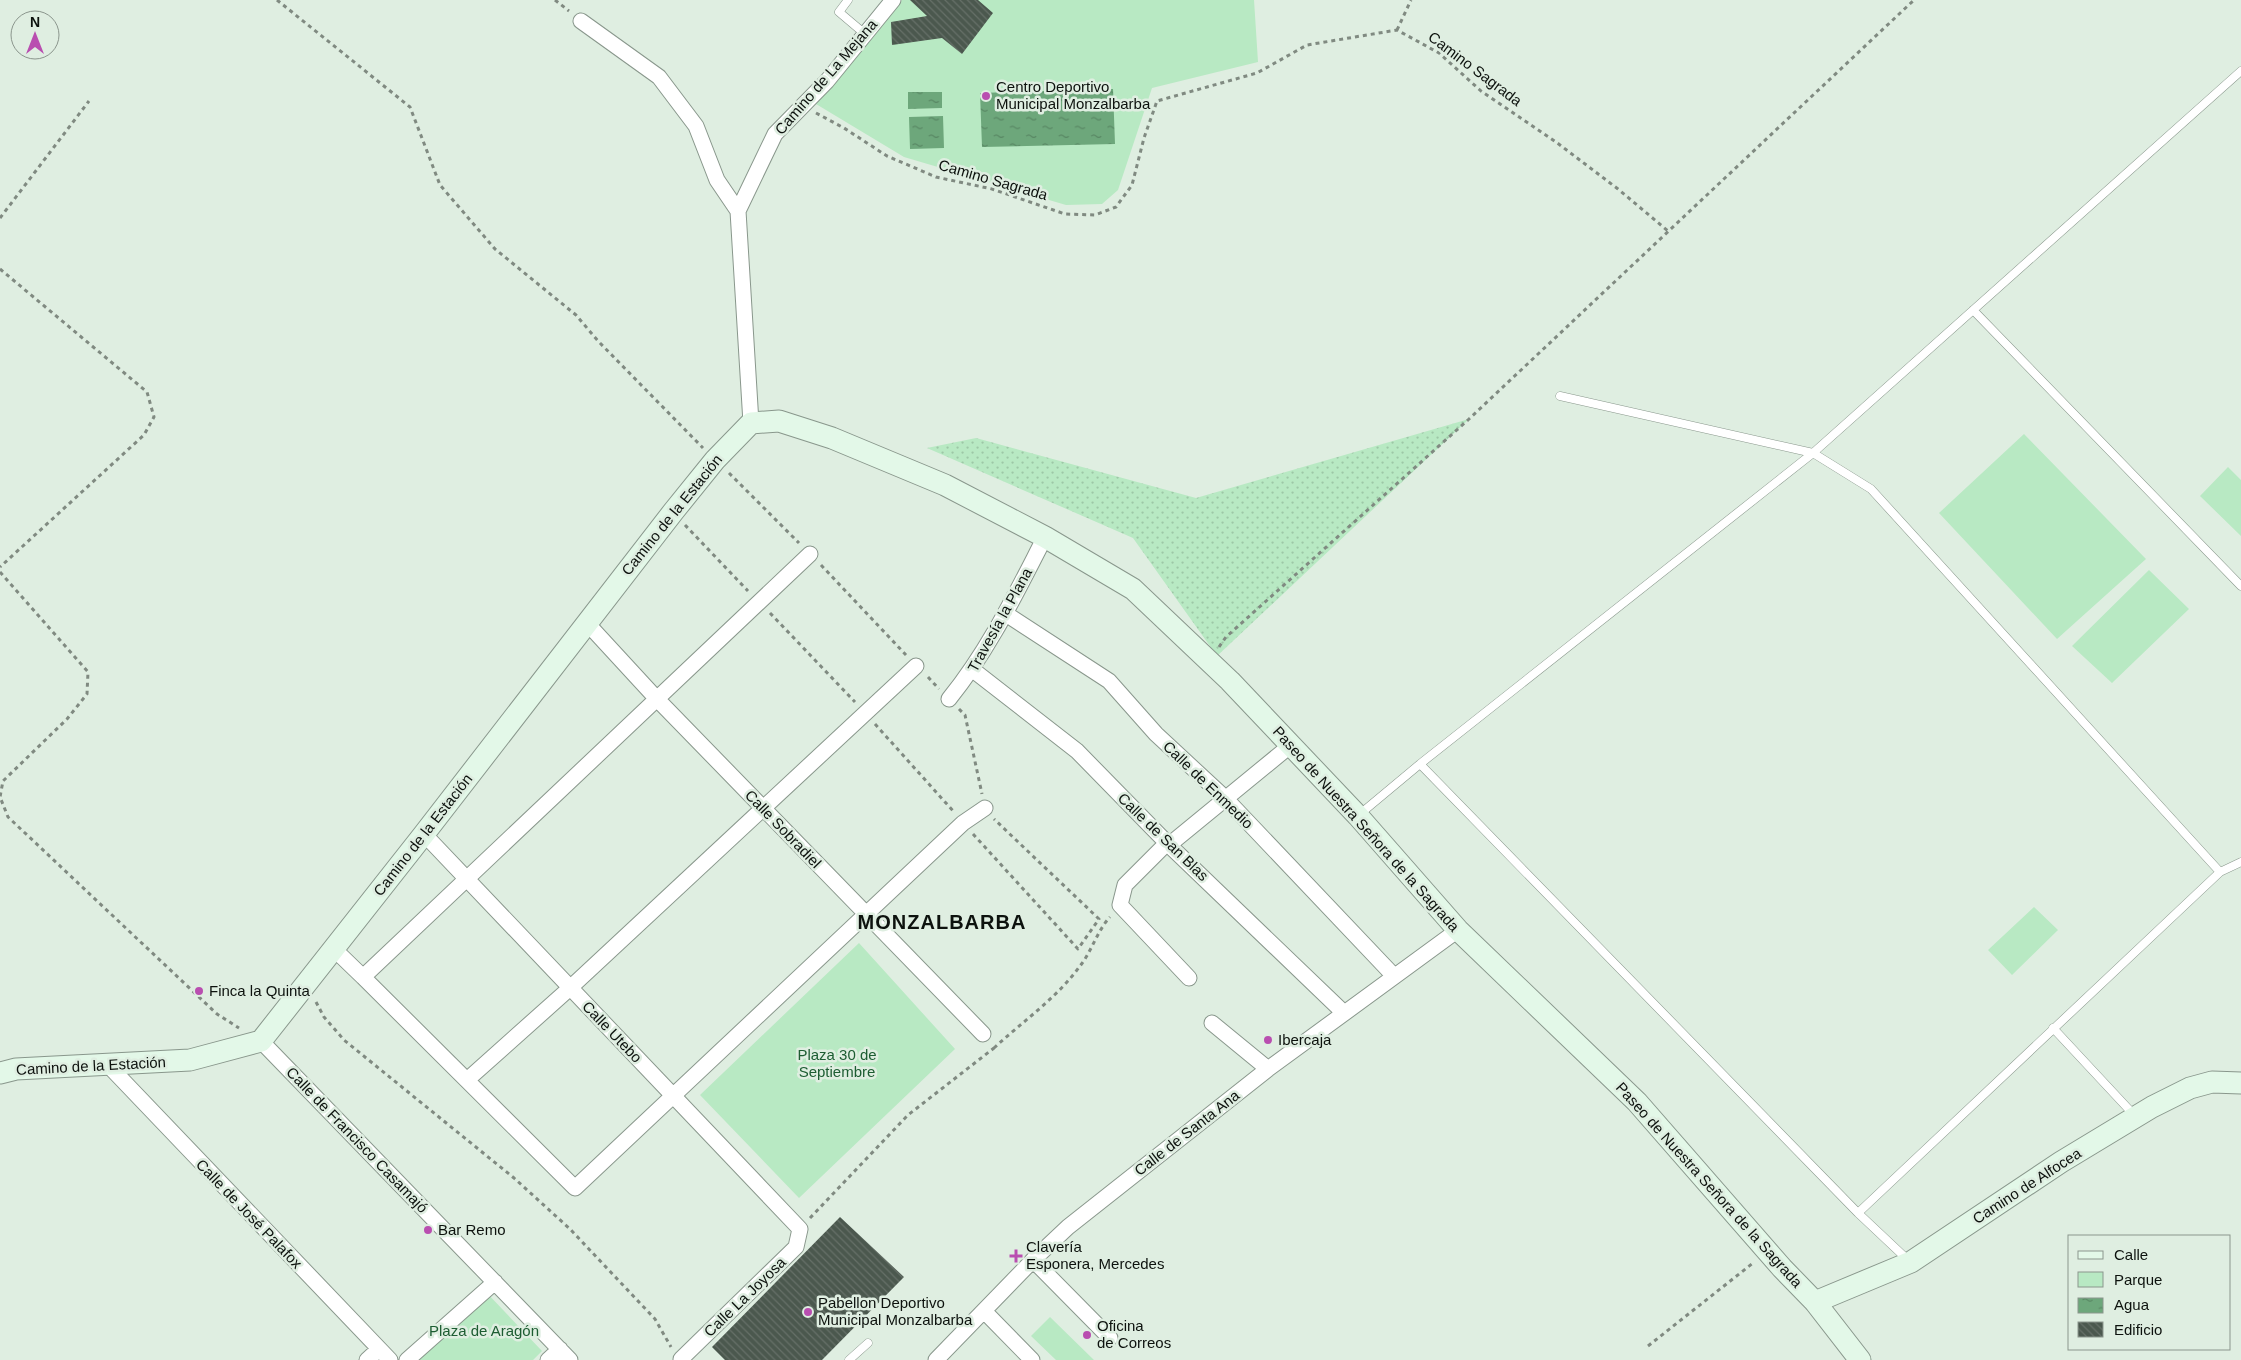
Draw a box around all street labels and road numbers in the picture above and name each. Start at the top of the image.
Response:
street label: Camino de La Mejana [771,15,881,138]
street label: Camino Sagrada [1425,28,1526,110]
street label: Camino Sagrada [937,156,1050,203]
street label: Camino de la Estación [618,451,725,578]
street label: Travesía la Plana [964,564,1035,675]
street label: Paseo de Nuestra Señora de la Sagrada [1270,723,1464,935]
street label: Calle de Enmedio [1160,737,1257,832]
street label: Camino de la Estación [370,770,476,899]
street label: Calle Sobradiel [742,786,825,871]
street label: Calle de San Blas [1115,789,1212,884]
street label: Calle Utebo [579,998,646,1066]
street label: Camino de la Estación [16,1053,166,1078]
street label: Calle de Francisco Casamajó [283,1063,432,1216]
street label: Paseo de Nuestra Señora de la Sagrada [1613,1079,1807,1291]
street label: Calle de Santa Ana [1131,1086,1243,1179]
street label: Camino de Alfocea [1969,1144,2085,1227]
street label: Calle de José Palafox [193,1156,306,1272]
street label: Calle La Joyosa [700,1253,789,1340]

